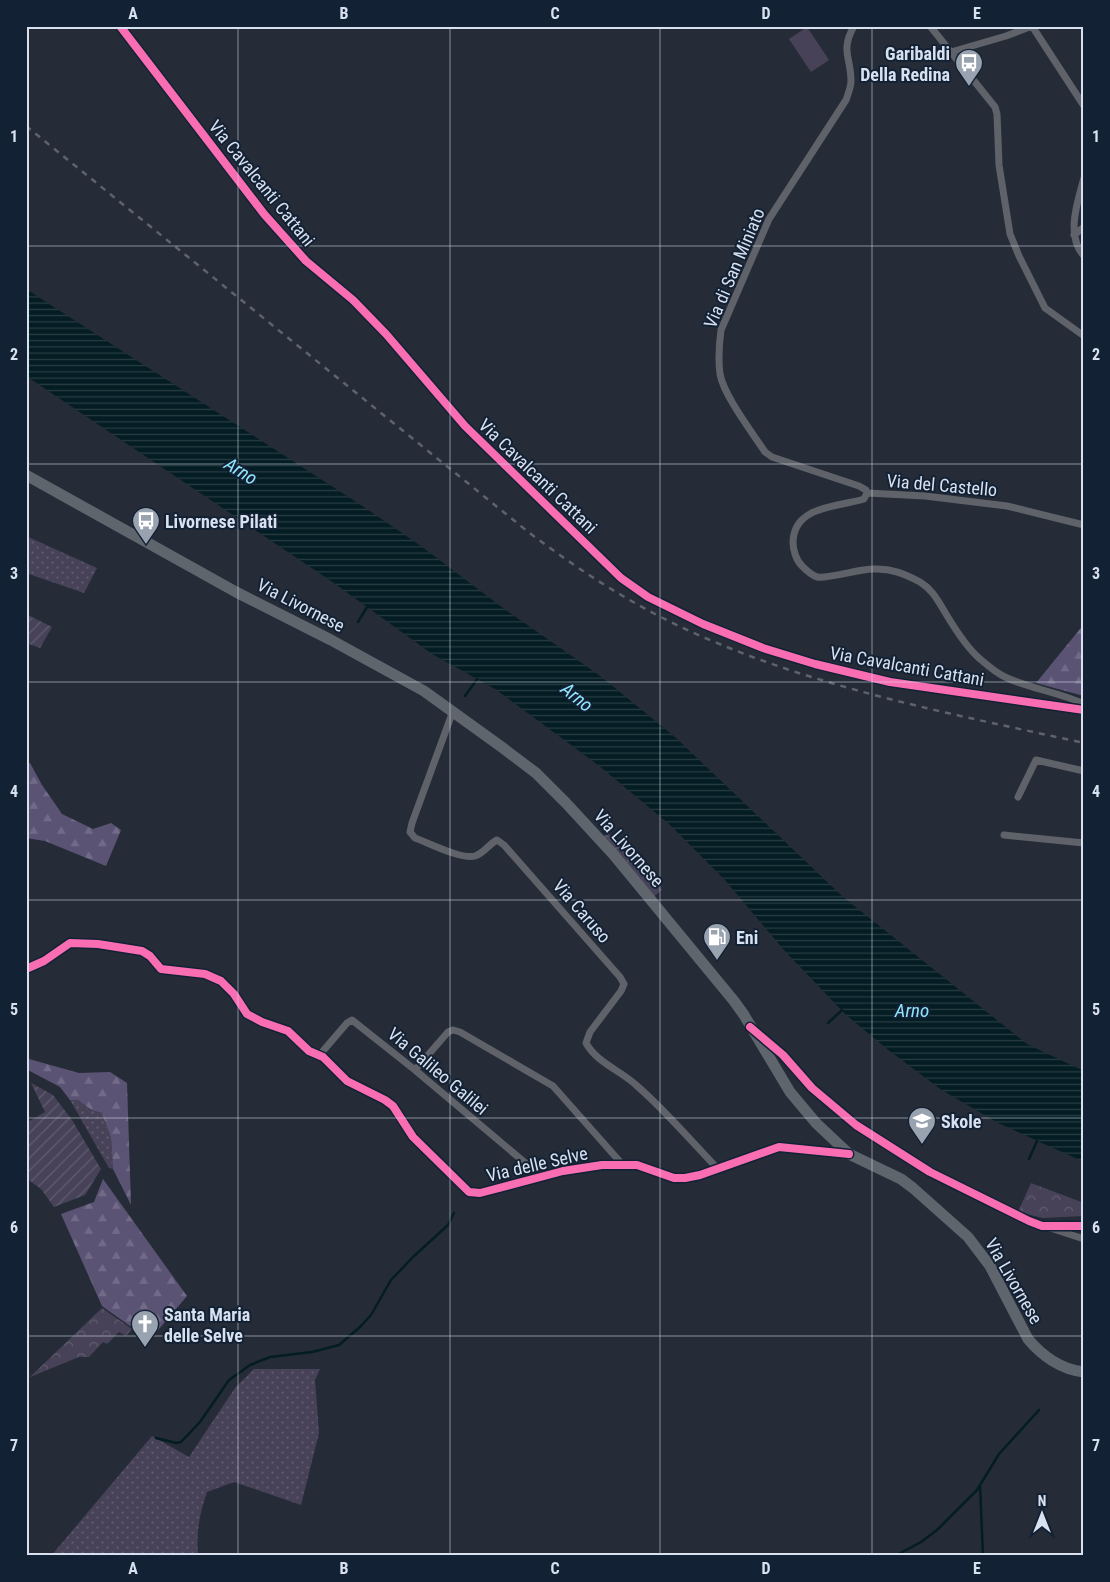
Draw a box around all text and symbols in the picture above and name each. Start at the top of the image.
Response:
text: A [128,4,138,23]
text: B [340,4,349,23]
text: C [550,4,560,23]
text: D [761,4,771,23]
text: E [973,4,981,23]
place label: Garibaldi Della Redina [860,43,950,85]
bus stop icon: Garibaldi Della Redina [954,48,984,87]
street label: Via Cavalcanti Cattani [205,116,319,250]
text: 1 [10,127,18,146]
text: 1 [1092,127,1100,146]
street label: Via di San Miniato [699,205,769,331]
text: 2 [10,345,18,364]
text: 2 [1092,345,1100,364]
street label: Via Cavalcanti Cattani [475,414,601,538]
water label: Arno [219,452,262,490]
street label: Via del Castello [886,470,998,500]
bus stop icon: Livornese Pilati [131,506,161,545]
place label: Livornese Pilati [165,511,277,532]
text: 3 [10,564,18,583]
text: 3 [1092,564,1100,583]
street label: Via Livornese [254,574,348,636]
street label: Via Cavalcanti Cattani [828,642,986,690]
water label: Arno [556,677,598,717]
text: 4 [10,782,18,801]
text: 4 [1092,782,1100,801]
street label: Via Livornese [590,805,668,891]
street label: Via Caruso [549,875,615,947]
fuel station icon: Eni [702,922,732,961]
place label: Eni [736,927,758,948]
water label: Arno [894,999,929,1022]
text: 5 [10,1000,18,1019]
text: 5 [1092,1000,1100,1019]
street label: Via Galileo Galilei [384,1023,492,1119]
school or university icon: Skole [907,1106,937,1145]
place label: Skole [941,1111,982,1132]
street label: Via delle Selve [484,1142,590,1186]
text: 6 [10,1218,18,1237]
text: 6 [1092,1218,1100,1237]
street label: Via Livornese [981,1234,1047,1328]
place label: Santa Maria delle Selve [164,1304,250,1346]
church icon: Santa Maria delle Selve [130,1309,160,1348]
text: 7 [10,1436,18,1455]
text: 7 [1092,1436,1100,1455]
north arrow [1018,1490,1068,1540]
text: N [1038,1493,1046,1509]
text: A [128,1559,138,1578]
text: B [340,1559,349,1578]
text: C [550,1559,560,1578]
text: D [761,1559,771,1578]
text: E [973,1559,981,1578]

